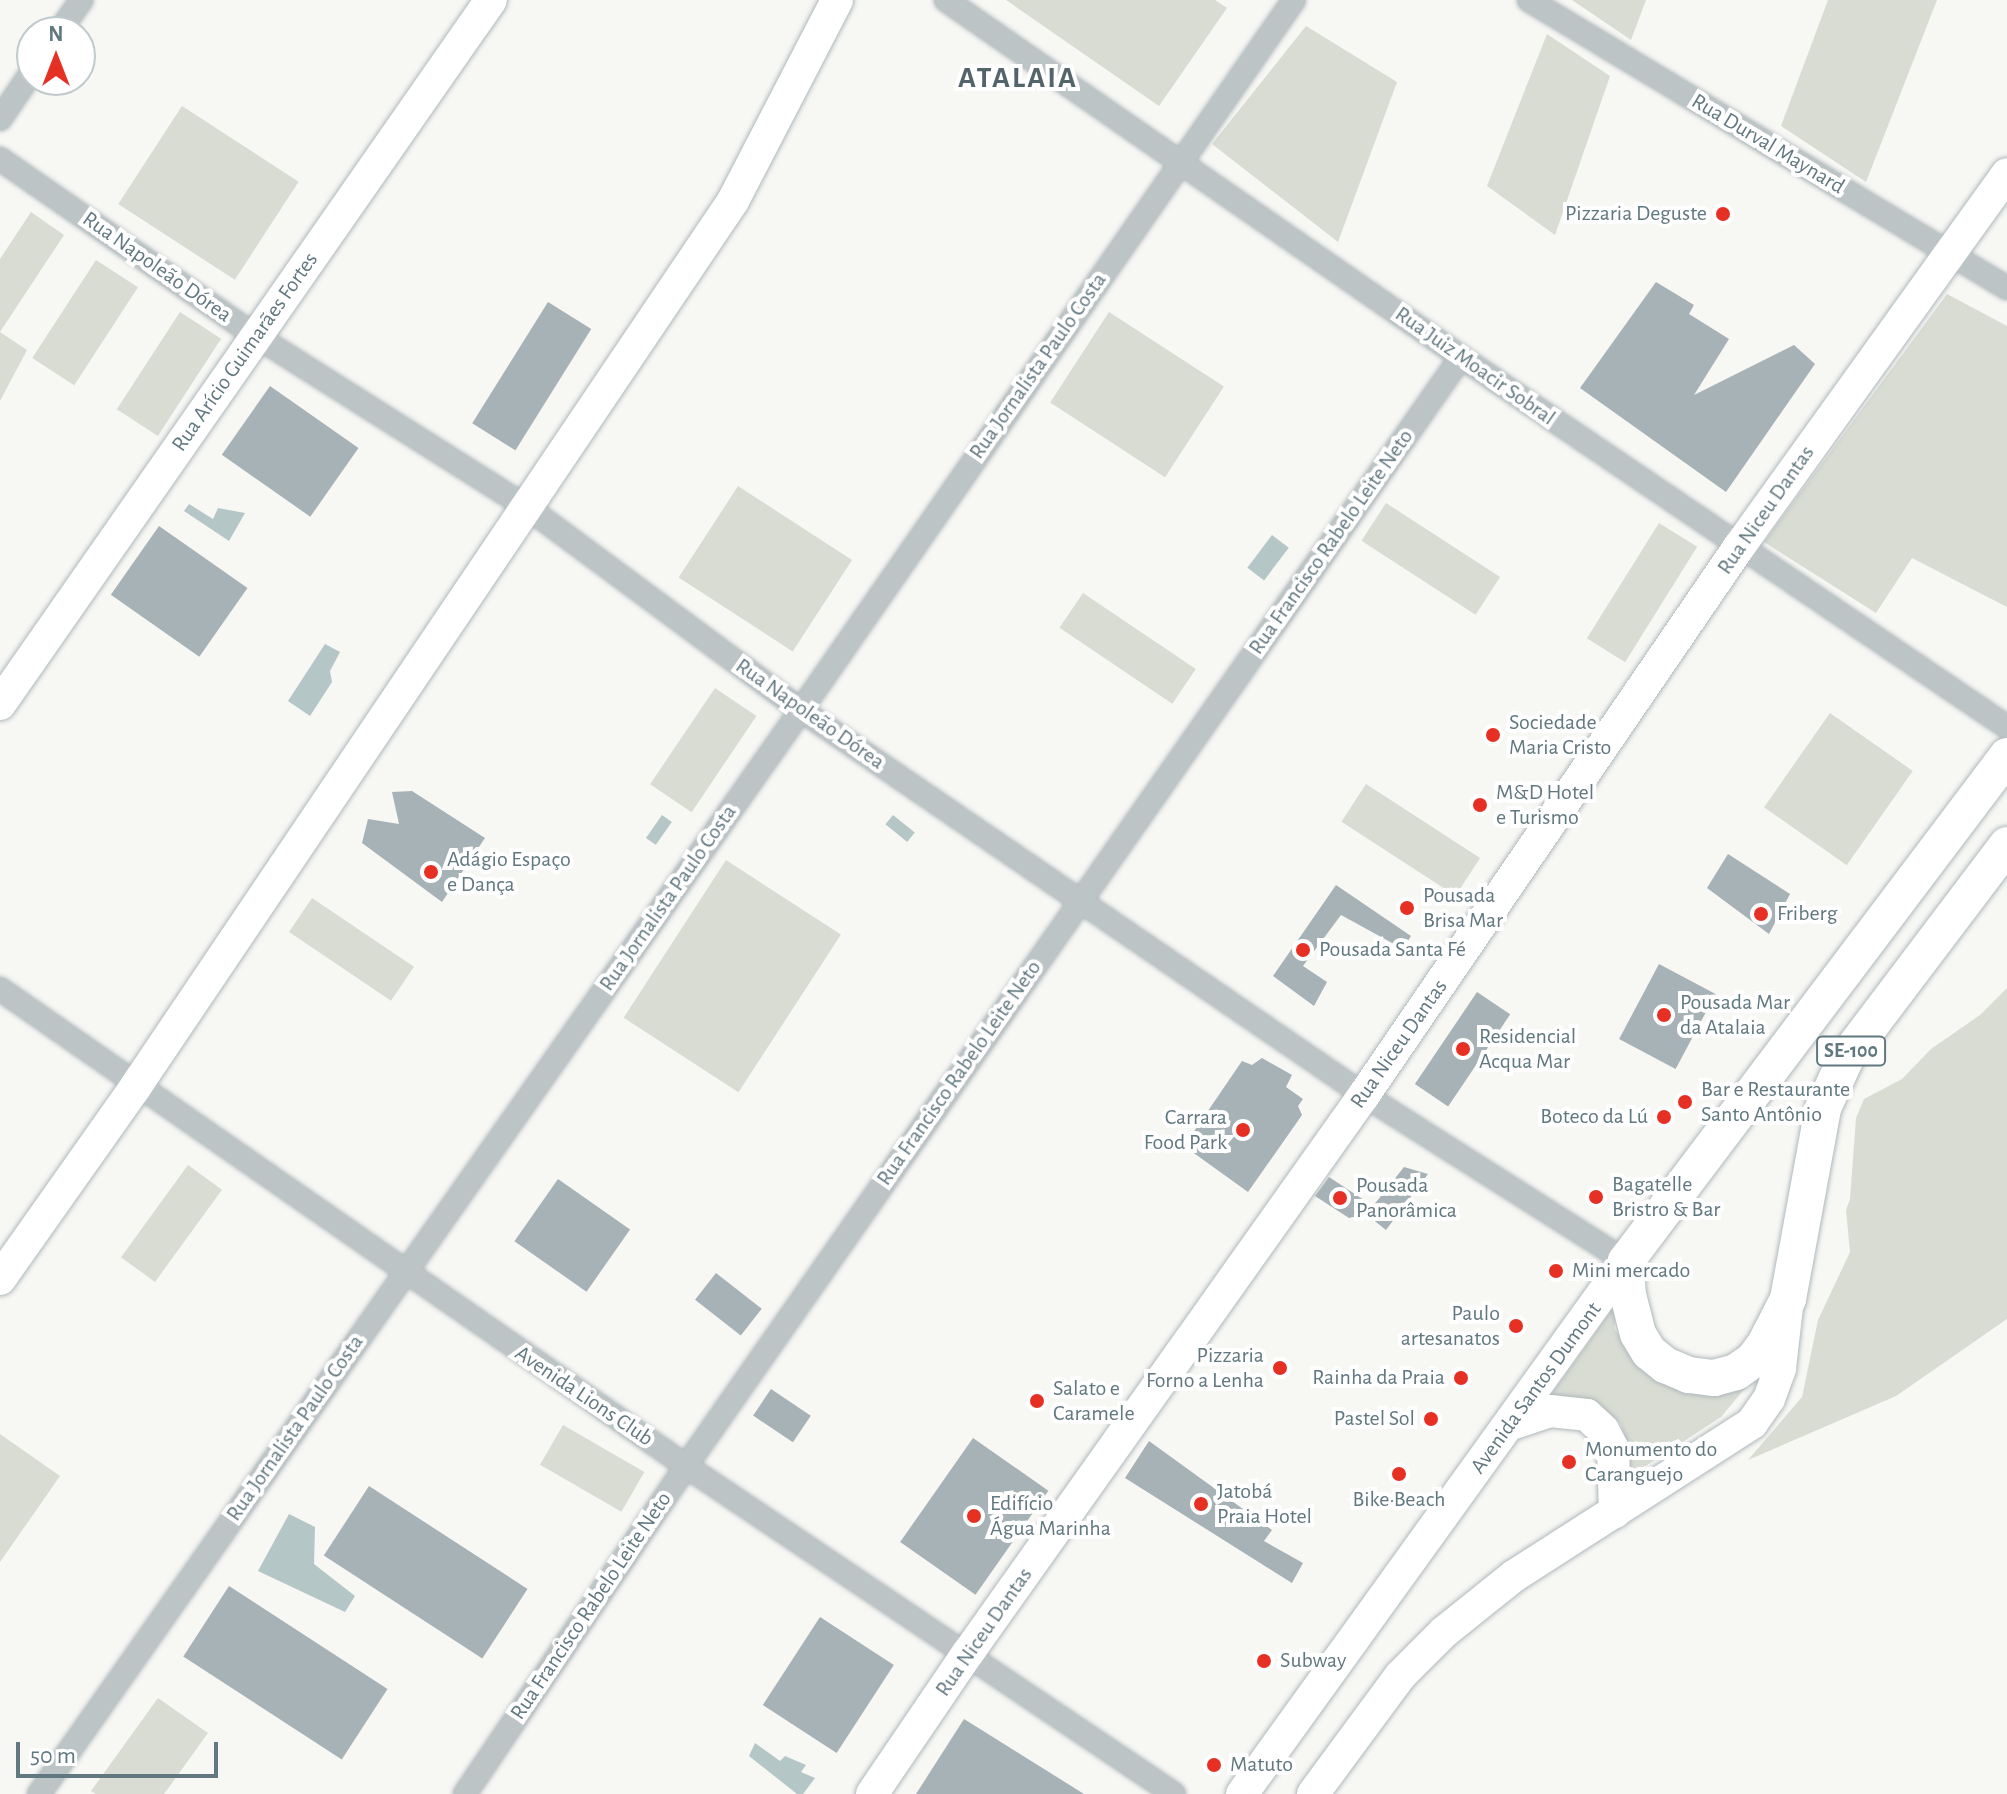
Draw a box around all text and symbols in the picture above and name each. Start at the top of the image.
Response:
north arrow [16,16,96,96]
text: N [48,23,64,45]
district label: ATALAIA [958,60,1078,96]
street label: Rua Durval Maynard [1687,88,1849,200]
place label: Pizzaria Deguste [1565,201,1707,227]
marker: Pizzaria Deguste [1714,205,1732,223]
street label: Rua Napoleão Dórea [77,206,237,328]
street label: Rua Arício Guimarães Fortes [166,247,324,457]
street label: Rua Jornalista Paulo Costa [964,268,1112,464]
street label: Rua Juiz Moacir Sobral [1390,301,1560,431]
street label: Rua Francisco Rabelo Leite Neto [1243,424,1419,660]
street label: Rua Niceu Dantas [1712,440,1820,580]
street label: Rua Napoleão Dórea [730,653,890,775]
place label: Sociedade Maria Cristo [1509,709,1611,760]
marker: Sociedade Maria Cristo [1484,726,1502,744]
place label: M&D Hotel e Turismo [1496,779,1594,830]
marker: M&D Hotel e Turismo [1471,796,1489,814]
street label: Rua Jornalista Paulo Costa [594,800,742,996]
place label: Adágio Espaço e Dança [447,846,571,898]
marker: Adágio Espaço e Dança [422,863,440,881]
place label: Pousada Brisa Mar [1423,882,1503,934]
marker: Pousada Brisa Mar [1398,899,1416,917]
place label: Friberg [1777,901,1837,927]
marker: Friberg [1752,905,1770,923]
place label: Pousada Santa Fé [1319,937,1466,963]
marker: Pousada Santa Fé [1294,941,1312,959]
street label: Rua Francisco Rabelo Leite Neto [871,955,1047,1191]
street label: Rua Niceu Dantas [1345,974,1453,1114]
place label: Pousada Mar da Atalaia [1680,989,1790,1040]
marker: Pousada Mar da Atalaia [1655,1006,1673,1024]
place label: Residencial Acqua Mar [1479,1023,1576,1074]
road number: SE-100 [1815,1035,1887,1067]
marker: Residencial Acqua Mar [1454,1040,1472,1058]
place label: Bar e Restaurante Santo Antônio [1701,1076,1850,1128]
marker: Bar e Restaurante Santo Antônio [1676,1093,1694,1111]
place label: Carrara Food Park [1144,1104,1227,1156]
place label: Boteco da Lú [1540,1104,1648,1130]
marker: Boteco da Lú [1655,1108,1673,1126]
marker: Carrara Food Park [1234,1121,1252,1139]
place label: Bagatelle Bristro & Bar [1612,1171,1720,1222]
place label: Pousada Panorâmica [1356,1172,1457,1224]
marker: Bagatelle Bristro & Bar [1587,1188,1605,1206]
marker: Pousada Panorâmica [1331,1189,1349,1207]
place label: Mini mercado [1572,1258,1690,1284]
marker: Mini mercado [1547,1262,1565,1280]
street label: Avenida Santos Dumont [1465,1297,1607,1479]
place label: Paulo artesanatos [1401,1300,1500,1352]
marker: Paulo artesanatos [1507,1317,1525,1335]
street label: Rua Jornalista Paulo Costa [221,1330,369,1526]
street label: Avenida Lions Club [510,1340,658,1452]
place label: Pizzaria Forno a Lenha [1146,1342,1264,1394]
marker: Pizzaria Forno a Lenha [1271,1359,1289,1377]
place label: Rainha da Praia [1312,1365,1445,1391]
marker: Rainha da Praia [1452,1369,1470,1387]
place label: Salato e Caramele [1053,1375,1135,1426]
marker: Salato e Caramele [1028,1392,1046,1410]
place label: Pastel Sol [1334,1406,1415,1432]
marker: Pastel Sol [1422,1410,1440,1428]
place label: Monumento do Caranguejo [1585,1436,1717,1488]
marker: Monumento do Caranguejo [1560,1453,1578,1471]
marker: Bike·Beach [1390,1465,1408,1483]
place label: Jatobá Praia Hotel [1217,1478,1312,1530]
street label: Rua Francisco Rabelo Leite Neto [505,1487,677,1725]
place label: Bike·Beach [1352,1487,1446,1513]
place label: Edifício Água Marinha [990,1490,1111,1542]
marker: Jatobá Praia Hotel [1192,1495,1210,1513]
marker: Edifício Água Marinha [965,1507,983,1525]
street label: Rua Niceu Dantas [930,1562,1038,1702]
place label: Subway [1280,1648,1346,1674]
marker: Subway [1255,1652,1273,1670]
scale bar [20,1726,222,1776]
text: 50 m [30,1744,76,1768]
place label: Matuto [1230,1752,1293,1778]
marker: Matuto [1205,1756,1223,1774]

